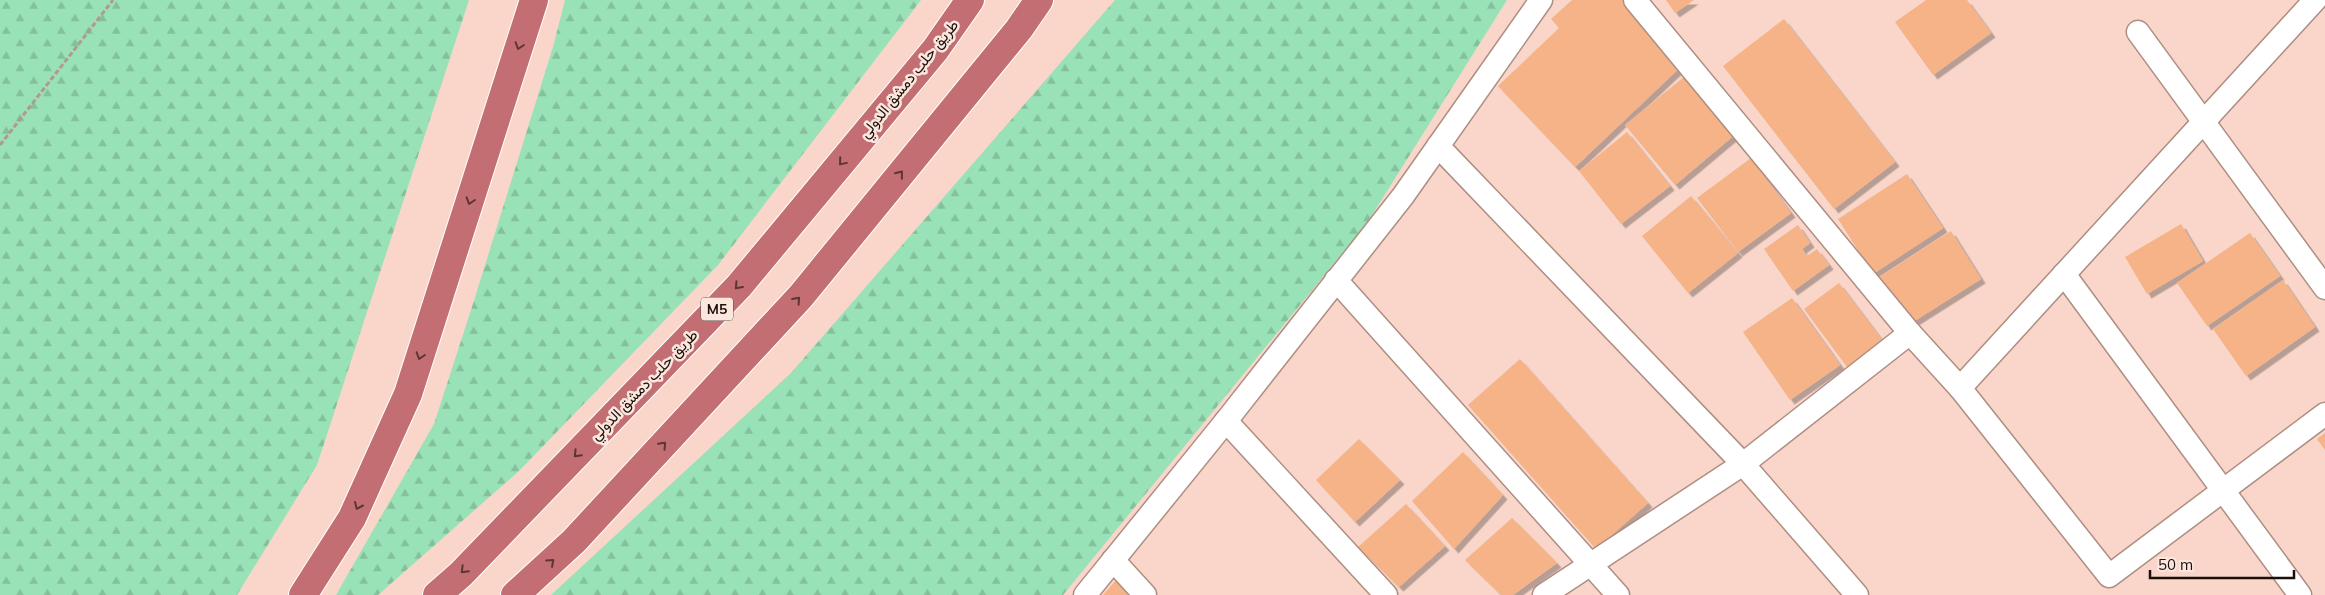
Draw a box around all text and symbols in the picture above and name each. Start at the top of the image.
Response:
street label: طريق حلب دمشق الدولي [855,15,965,144]
one-way arrow [515,42,525,50]
one-way arrow [839,156,848,165]
one-way arrow [895,171,904,180]
one-way arrow [465,197,475,205]
one-way arrow [735,281,744,290]
one-way arrow [791,296,800,305]
road number: M5 [701,298,733,320]
street label: طريق حلب دمشق الدولي [586,325,705,447]
one-way arrow [416,351,426,360]
one-way arrow [657,441,666,450]
one-way arrow [574,448,583,457]
one-way arrow [353,501,364,510]
scale bar [2150,548,2294,580]
text: 50 m [2158,555,2193,574]
one-way arrow [545,559,554,568]
one-way arrow [461,565,470,574]

